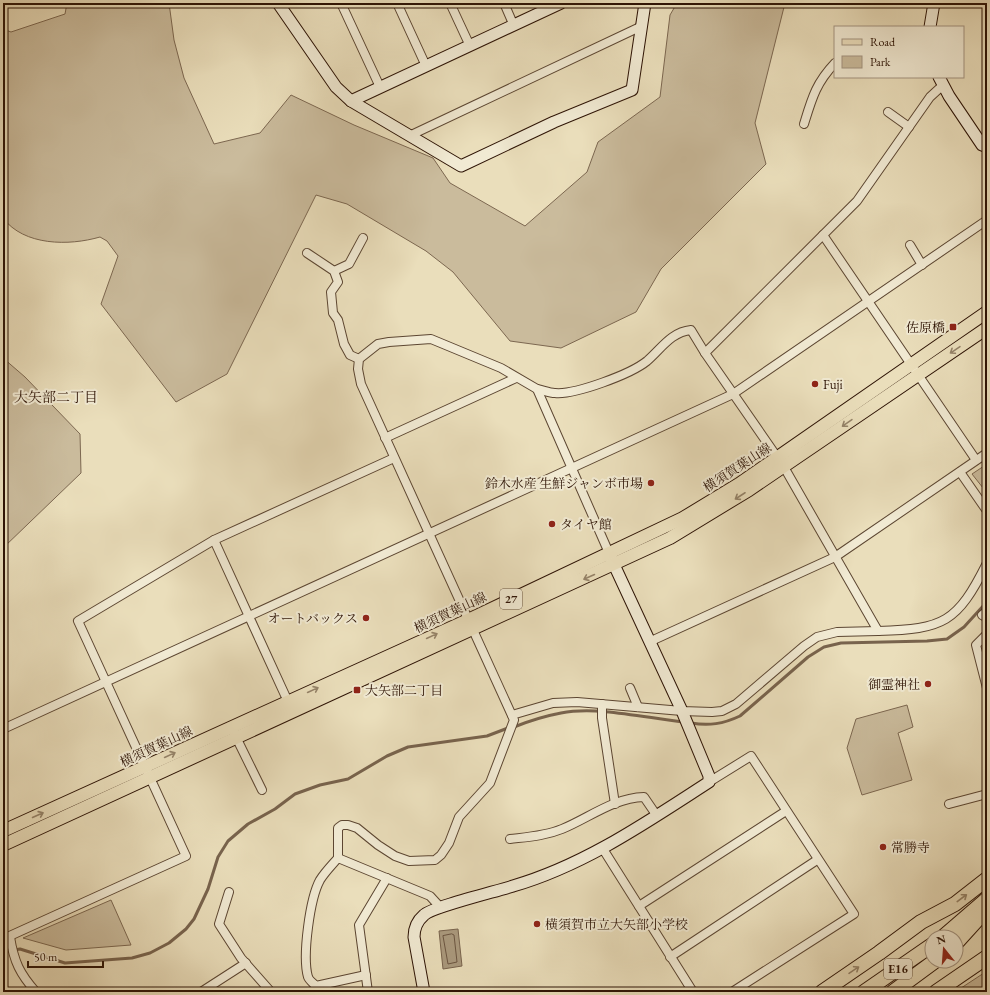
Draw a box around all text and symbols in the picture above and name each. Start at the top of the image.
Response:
legend [834,26,964,78]
text: Road [870,34,896,50]
text: Park [870,54,891,70]
place label: 佐原橋 [906,319,945,336]
marker: 佐原橋 [948,322,958,332]
one-way arrow [949,345,960,354]
place label: Fuji [823,376,843,393]
marker: Fuji [810,379,820,389]
district label: 大矢部二丁目 [14,388,98,406]
one-way arrow [842,419,853,427]
street label: 横須賀葉山線 [700,439,775,496]
place label: 鈴木水産 生鮮ジャンボ市場 [485,475,643,492]
marker: 鈴木水産 生鮮ジャンボ市場 [646,478,656,488]
one-way arrow [735,492,746,500]
place label: タイヤ館 [560,516,612,533]
marker: タイヤ館 [547,519,557,529]
one-way arrow [583,574,595,581]
street label: 横須賀葉山線 [411,588,489,637]
road number: 27 [500,589,522,609]
place label: オートバックス [267,610,358,627]
marker: オートバックス [361,613,371,623]
one-way arrow [425,632,437,639]
place label: 御霊神社 [868,676,920,693]
marker: 御霊神社 [923,679,933,689]
place label: 大矢部二丁目 [365,682,443,699]
marker: 大矢部二丁目 [352,685,362,695]
one-way arrow [307,686,319,693]
street label: 横須賀葉山線 [117,722,195,771]
one-way arrow [163,751,175,759]
one-way arrow [32,811,44,818]
place label: 常勝寺 [891,839,930,856]
marker: 常勝寺 [878,842,888,852]
one-way arrow [956,894,967,902]
place label: 横須賀市立大矢部小学校 [545,916,688,933]
marker: 横須賀市立大矢部小学校 [532,919,542,929]
north arrow [924,929,964,969]
text: N [935,931,947,947]
scale bar [28,943,103,969]
text: 50 m [34,949,58,965]
road number: E16 [884,959,912,979]
one-way arrow [848,966,859,974]

